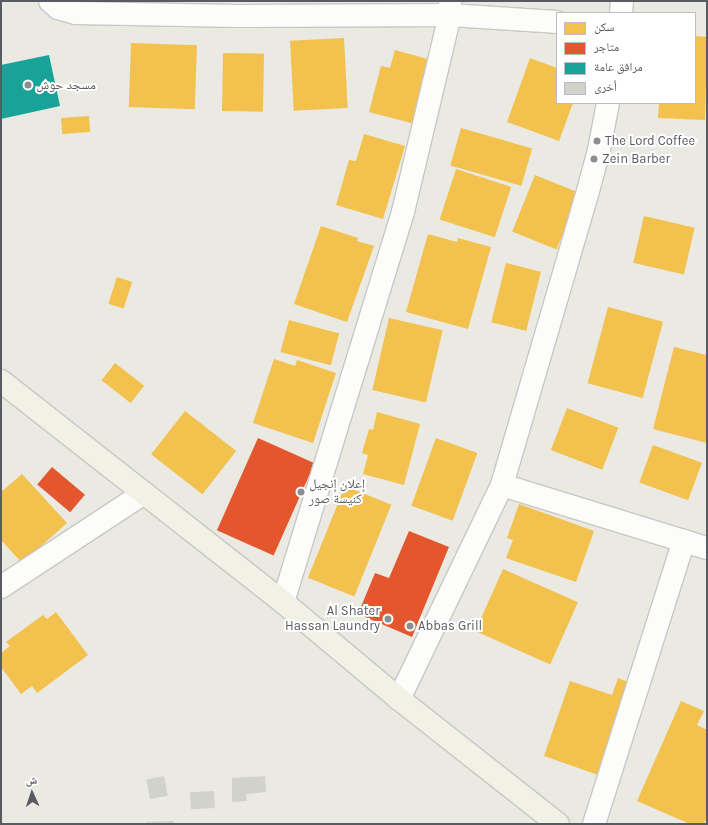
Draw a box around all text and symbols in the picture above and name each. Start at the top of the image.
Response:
legend [556,12,696,104]
text: سكن [594,20,614,34]
text: متاجر [594,40,619,54]
text: مرافق عامة [594,60,643,74]
place label: مسجد حوش [36,77,96,93]
marker: مسجد حوش [23,80,33,90]
text: أخرى [594,80,617,94]
place label: The Lord Coffee [605,133,695,149]
marker: The Lord Coffee [592,136,602,146]
place label: Zein Barber [602,151,670,167]
marker: Zein Barber [589,154,599,164]
place label: إعلان إنجيل كنيسة صور [309,477,365,508]
marker: إعلان إنجيل كنيسة صور [296,487,306,497]
place label: Al Shater Hassan Laundry [285,604,380,635]
marker: Al Shater Hassan Laundry [383,614,393,624]
place label: Abbas Grill [418,618,482,634]
marker: Abbas Grill [405,621,415,631]
north arrow [12,773,52,813]
text: ش [25,774,38,787]

